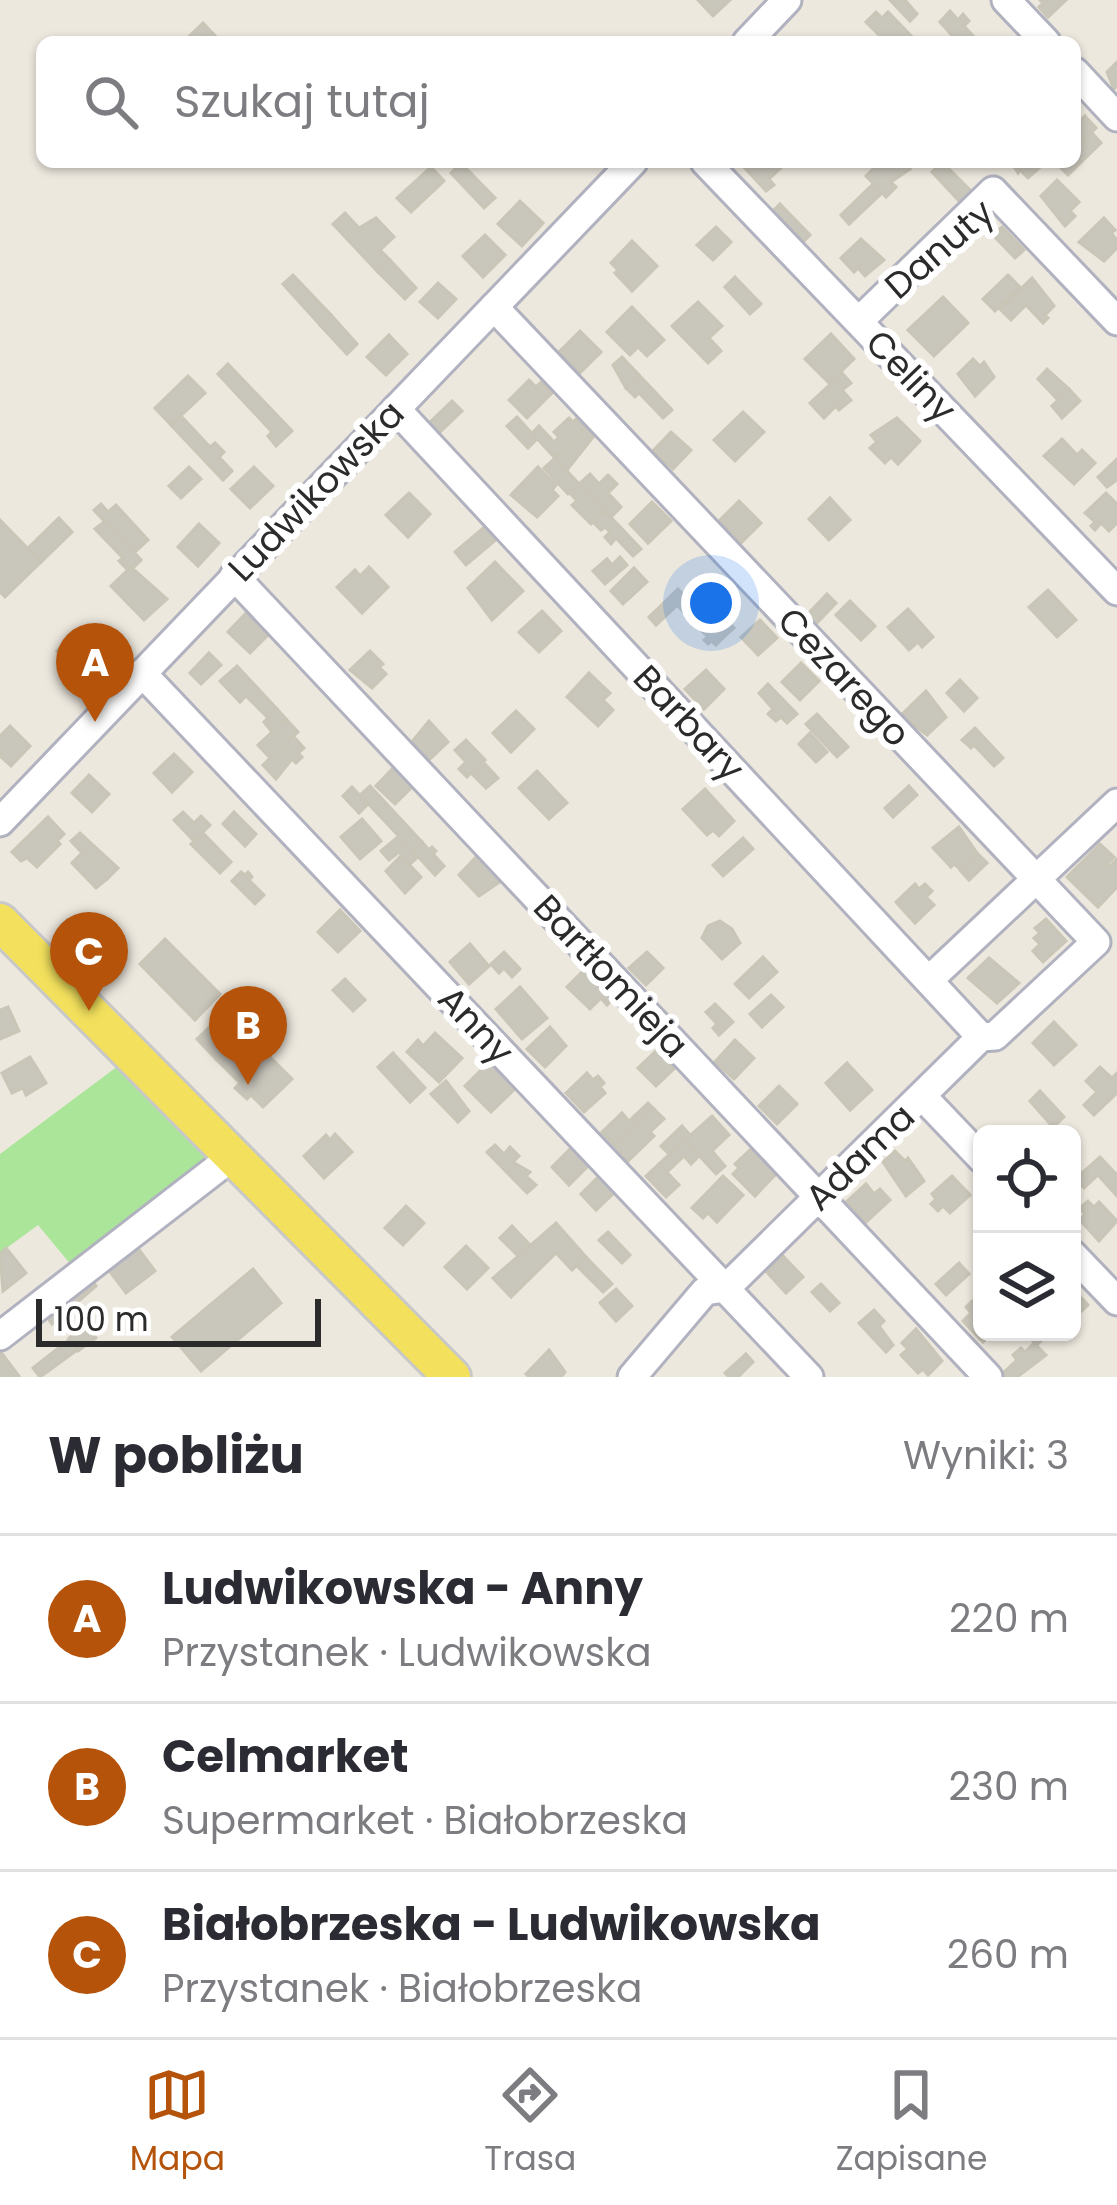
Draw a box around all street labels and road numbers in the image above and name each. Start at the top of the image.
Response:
street label: Danuty [873,187,1005,311]
street label: Celiny [854,318,968,434]
street label: Ludwikowska [216,389,416,593]
street label: Cezarego [766,596,922,758]
street label: Barbary [622,654,756,792]
street label: Bartłomieja [522,883,700,1069]
street label: Anny [426,974,526,1076]
street label: Adama [794,1092,926,1222]

